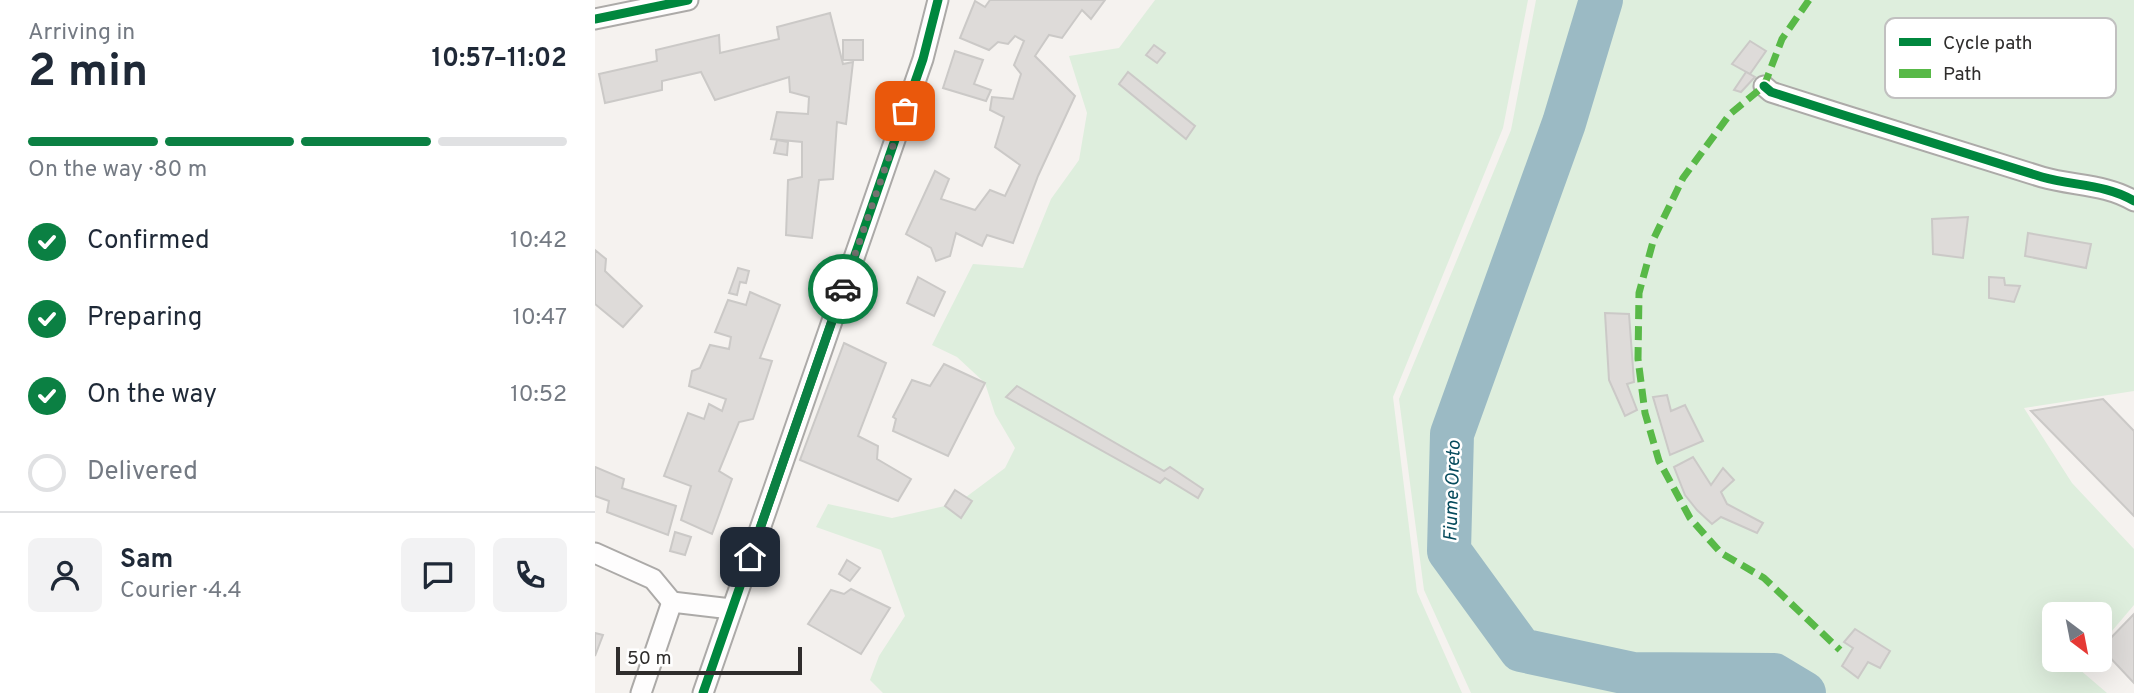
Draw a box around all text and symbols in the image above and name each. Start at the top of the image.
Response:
legend [1885,18,2116,98]
text: Arriving in [28,19,135,48]
text: Cycle path [1943,32,2032,56]
text: 10:57–11:02 [432,43,567,76]
text: 2 min [28,44,148,103]
text: Path [1943,63,1982,87]
pin [875,81,935,141]
icon: bag [886,92,924,130]
text: On the way · 80 m [28,156,207,185]
icon: check [28,223,66,261]
text: Confirmed [87,225,210,258]
text: 10:42 [510,227,567,256]
courier [808,254,878,324]
icon: car [824,270,862,308]
icon: check [28,300,66,338]
text: Preparing [87,302,202,335]
text: 10:47 [512,304,567,333]
icon: check [28,377,66,415]
text: On the way [87,379,217,412]
text: 10:52 [510,381,567,410]
water label: Fiume Oreto [1439,439,1467,542]
text: Delivered [87,456,198,489]
pin [720,527,780,587]
button: person [28,538,102,612]
button: chat [401,538,475,612]
button: phone [493,538,567,612]
icon: home [731,538,769,576]
text: Sam [120,544,173,577]
text: Courier · 4.4 [120,577,242,606]
north arrow [2042,602,2112,672]
map controls [2042,602,2112,672]
scale bar [616,644,801,676]
text: 50 m [627,647,672,671]

